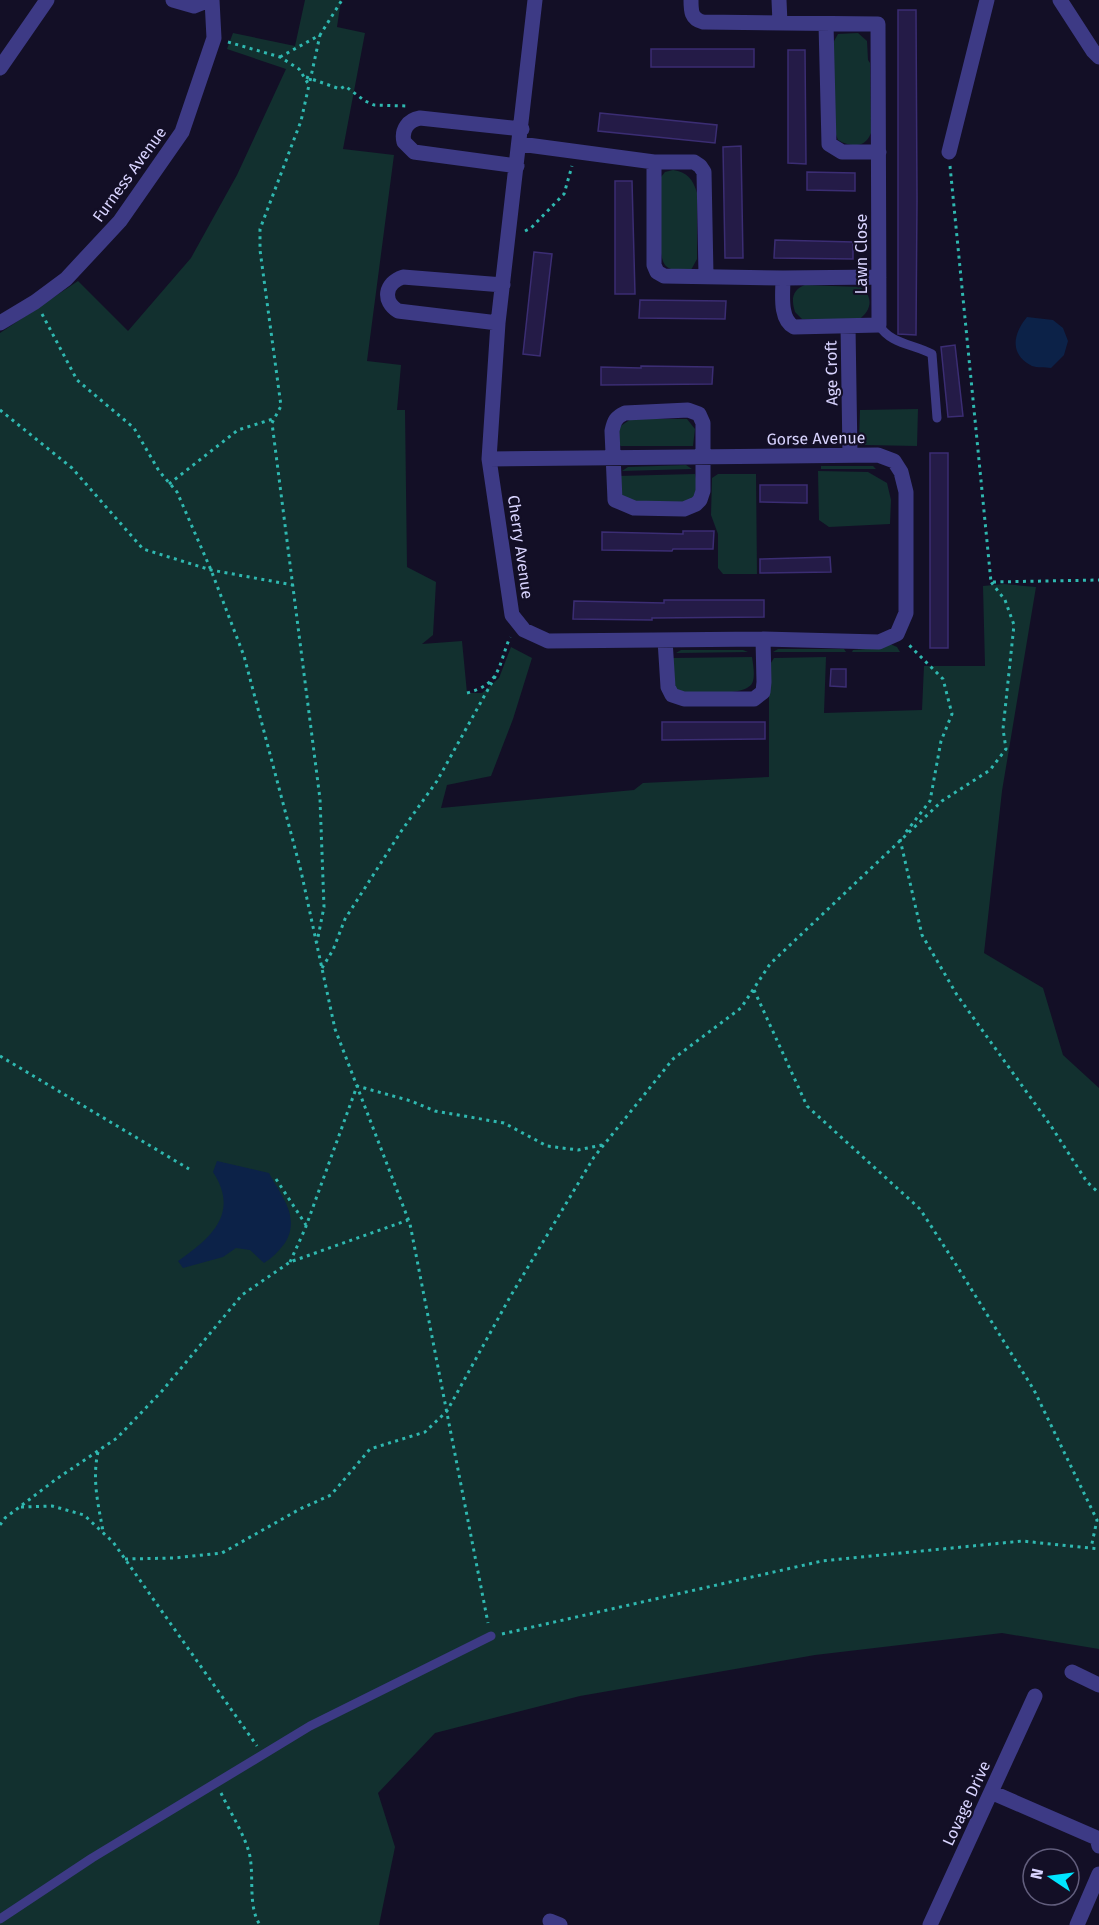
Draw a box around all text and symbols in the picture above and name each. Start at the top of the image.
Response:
street label: Furness Avenue [89,123,170,226]
street label: Lawn Close [852,214,871,294]
street label: Age Croft [821,340,842,406]
street label: Gorse Avenue [766,428,866,449]
street label: Cherry Avenue [504,494,537,600]
street label: Lovage Drive [938,1758,994,1849]
north arrow [1021,1847,1081,1907]
text: N [1026,1866,1047,1881]

